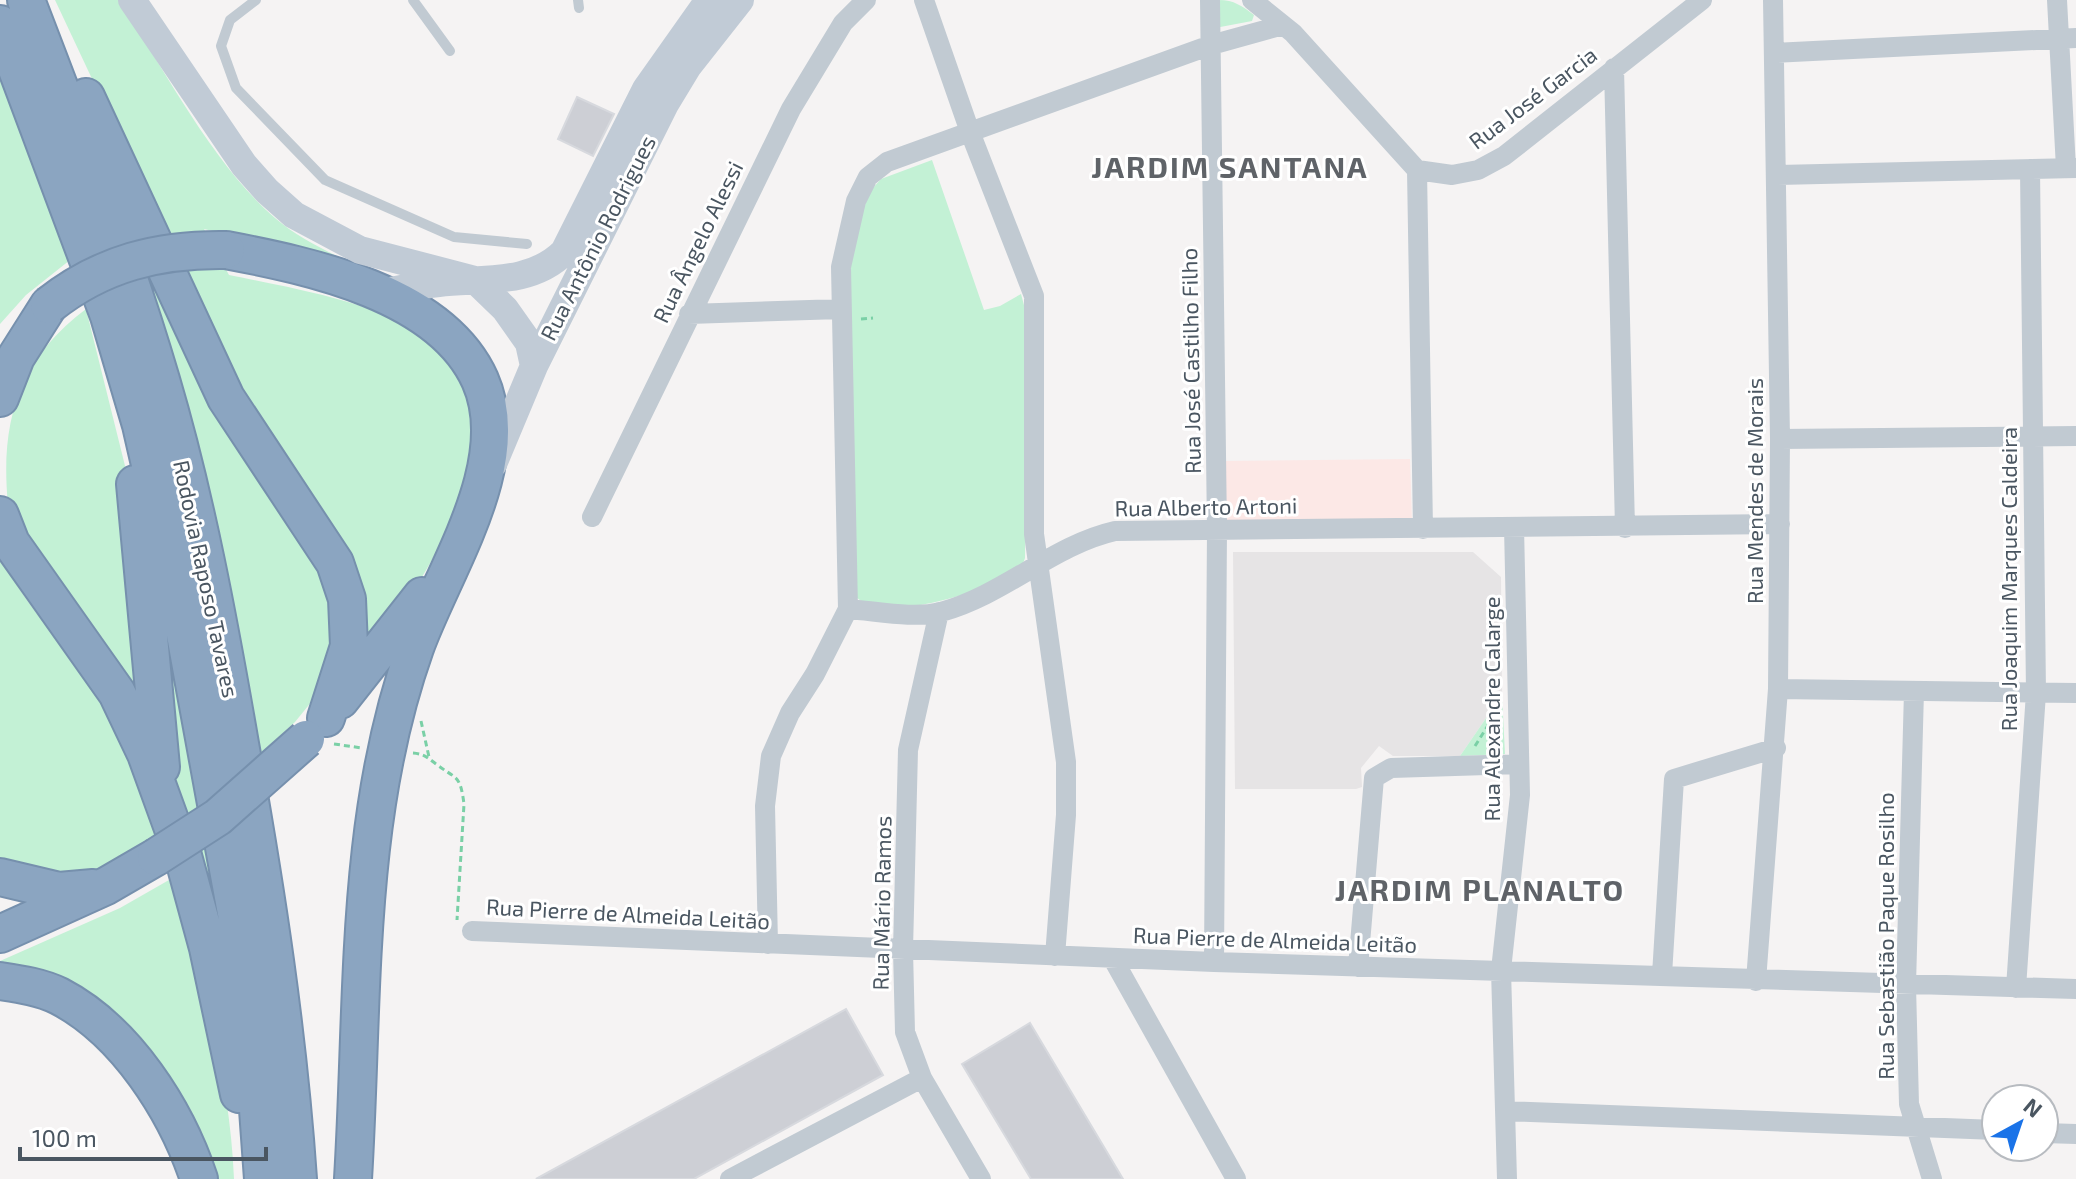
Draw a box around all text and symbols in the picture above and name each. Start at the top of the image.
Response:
street label: Rua José Garcia [1463,41,1601,154]
street label: Rua Antônio Rodrigues [534,131,660,344]
district label: JARDIM SANTANA [1091,148,1369,184]
street label: Rua Ângelo Alessi [647,157,747,326]
street label: Rua José Castilho Filho [1175,248,1205,474]
street label: Rua Mendes de Morais [1741,378,1767,604]
street label: Rua Joaquim Marques Caldeira [1995,427,2021,731]
street label: Rodovia Raposo Tavares [169,458,245,700]
street label: Rua Alberto Artoni [1114,491,1298,521]
street label: Rua Alexandre Calarge [1478,597,1504,821]
street label: Rua Sebastião Paque Rosilho [1872,792,1898,1080]
street label: Rua Mário Ramos [866,815,896,991]
district label: JARDIM PLANALTO [1335,871,1625,907]
street label: Rua Pierre de Almeida Leitão [486,893,771,933]
street label: Rua Pierre de Almeida Leitão [1133,921,1417,957]
north arrow [1980,1083,2060,1163]
text: N [2019,1092,2048,1122]
scale bar [20,1111,266,1161]
text: 100 m [32,1123,97,1152]

